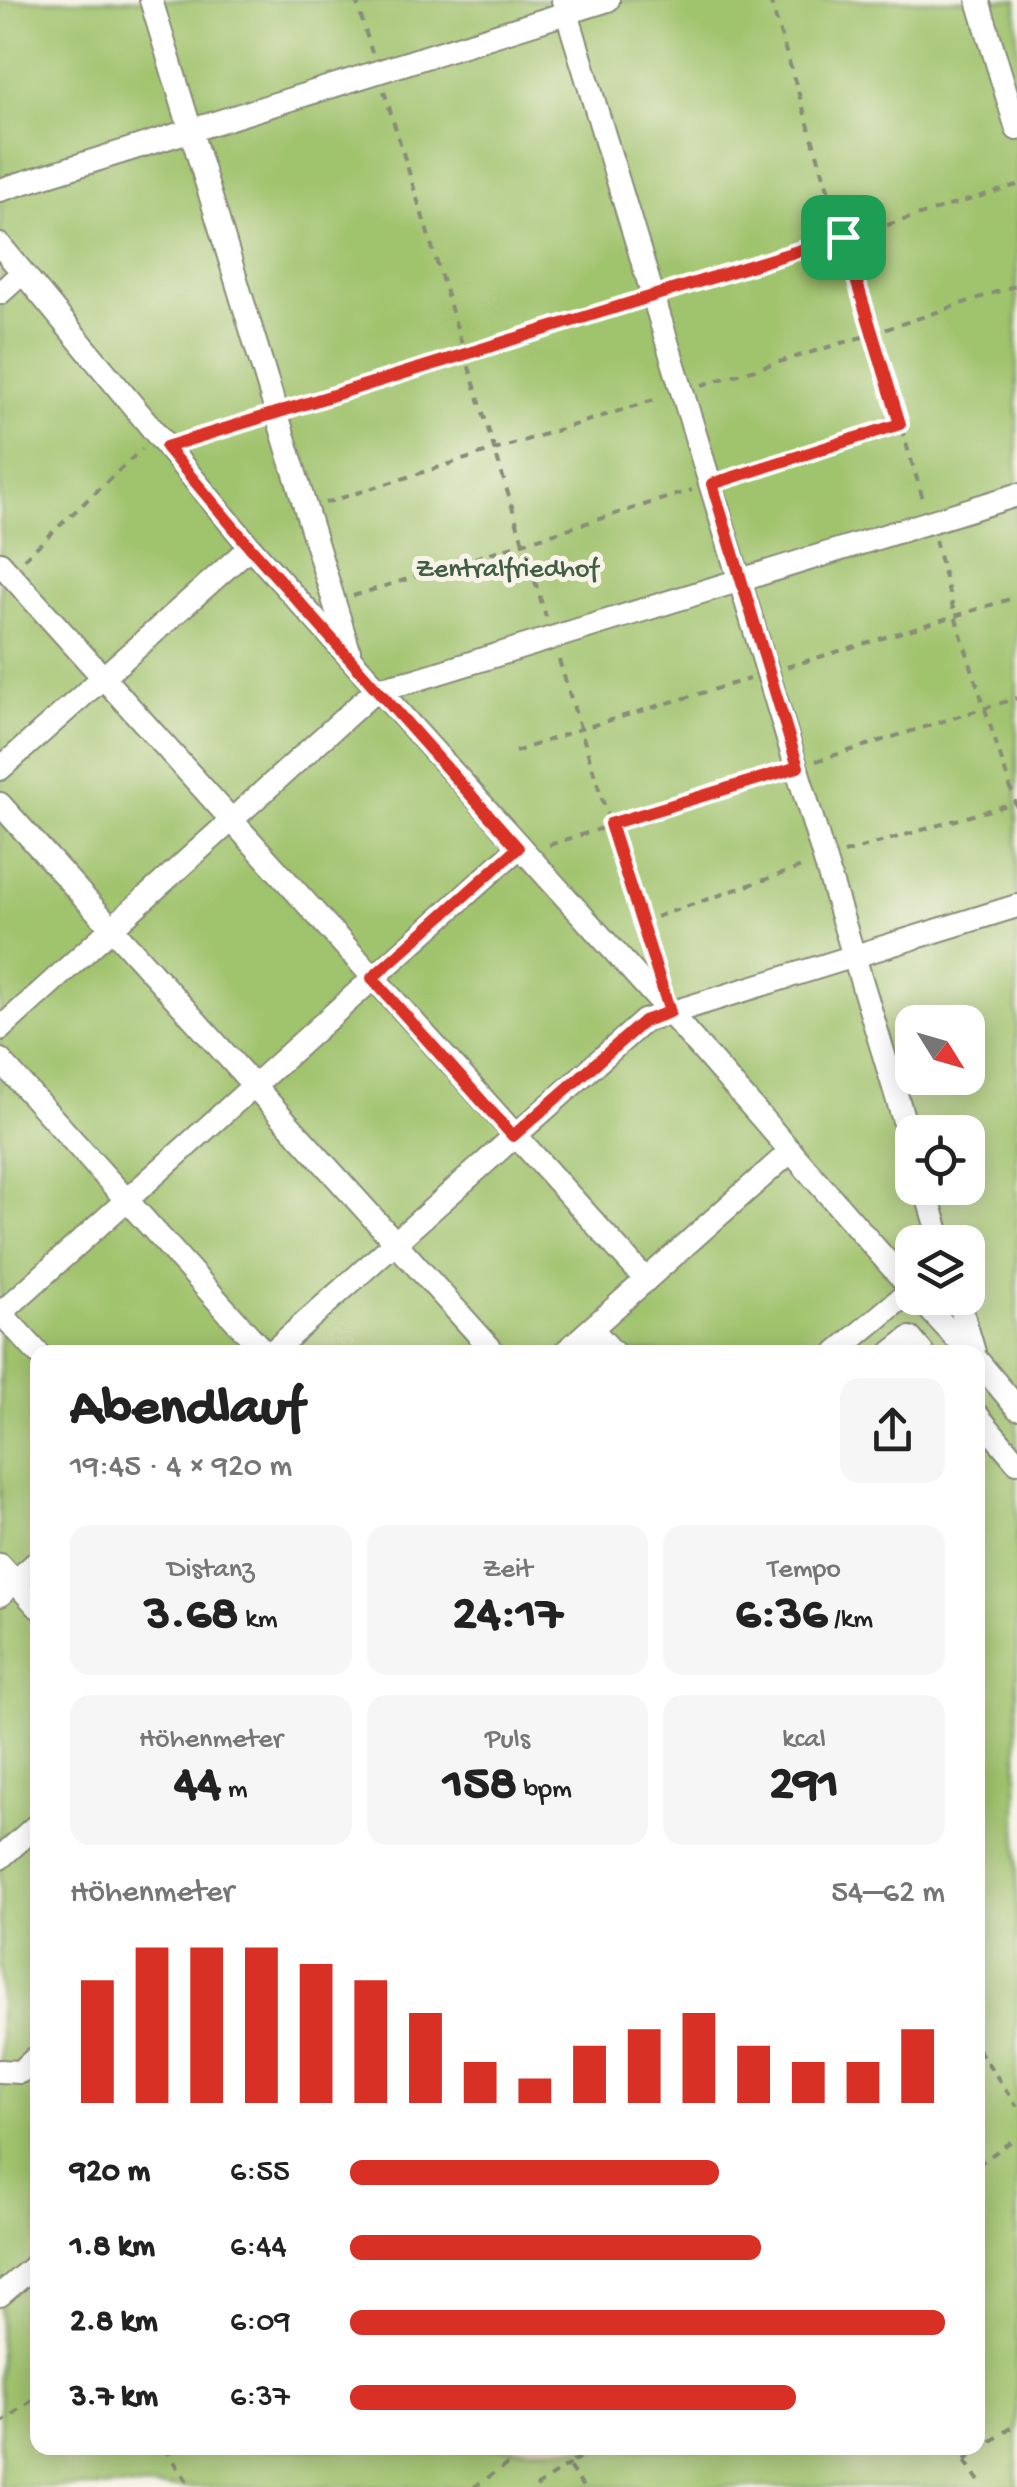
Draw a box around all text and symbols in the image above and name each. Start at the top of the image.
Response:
pin [801,195,886,280]
icon: arrive [816,210,871,265]
park label: Zentralfriedhof [416,554,601,587]
north arrow [895,1005,985,1095]
map controls [895,1005,985,1315]
button: locate [895,1115,985,1205]
button: layers [895,1225,985,1315]
button: share [840,1378,945,1483]
text: Abendlauf [70,1379,304,1443]
text: 19:45 · 4 × 920 m [70,1449,292,1487]
text: Distanz [167,1554,254,1587]
text: Zeit [482,1554,533,1587]
text: Tempo [767,1554,841,1587]
text: 3.68 [144,1587,239,1646]
text: 24:17 [452,1587,563,1646]
text: 6:36 [735,1587,827,1646]
text: km [239,1604,278,1637]
text: /km [827,1604,873,1637]
text: Höhenmeter [139,1724,283,1757]
text: Puls [485,1724,530,1757]
text: kcal [782,1724,826,1757]
text: 44 [174,1757,221,1816]
text: 158 [443,1757,517,1816]
text: 291 [769,1757,839,1816]
text: m [221,1774,248,1807]
text: bpm [517,1774,572,1807]
text: Höhenmeter [70,1875,234,1913]
text: 54–62 m [831,1875,945,1913]
text: 920 m [70,2154,150,2192]
text: 6:55 [230,2154,290,2192]
text: 1.8 km [70,2229,155,2267]
text: 6:44 [230,2229,287,2267]
text: 2.8 km [70,2304,158,2342]
text: 6:09 [230,2304,290,2342]
text: 3.7 km [70,2379,158,2417]
text: 6:37 [230,2379,290,2417]

